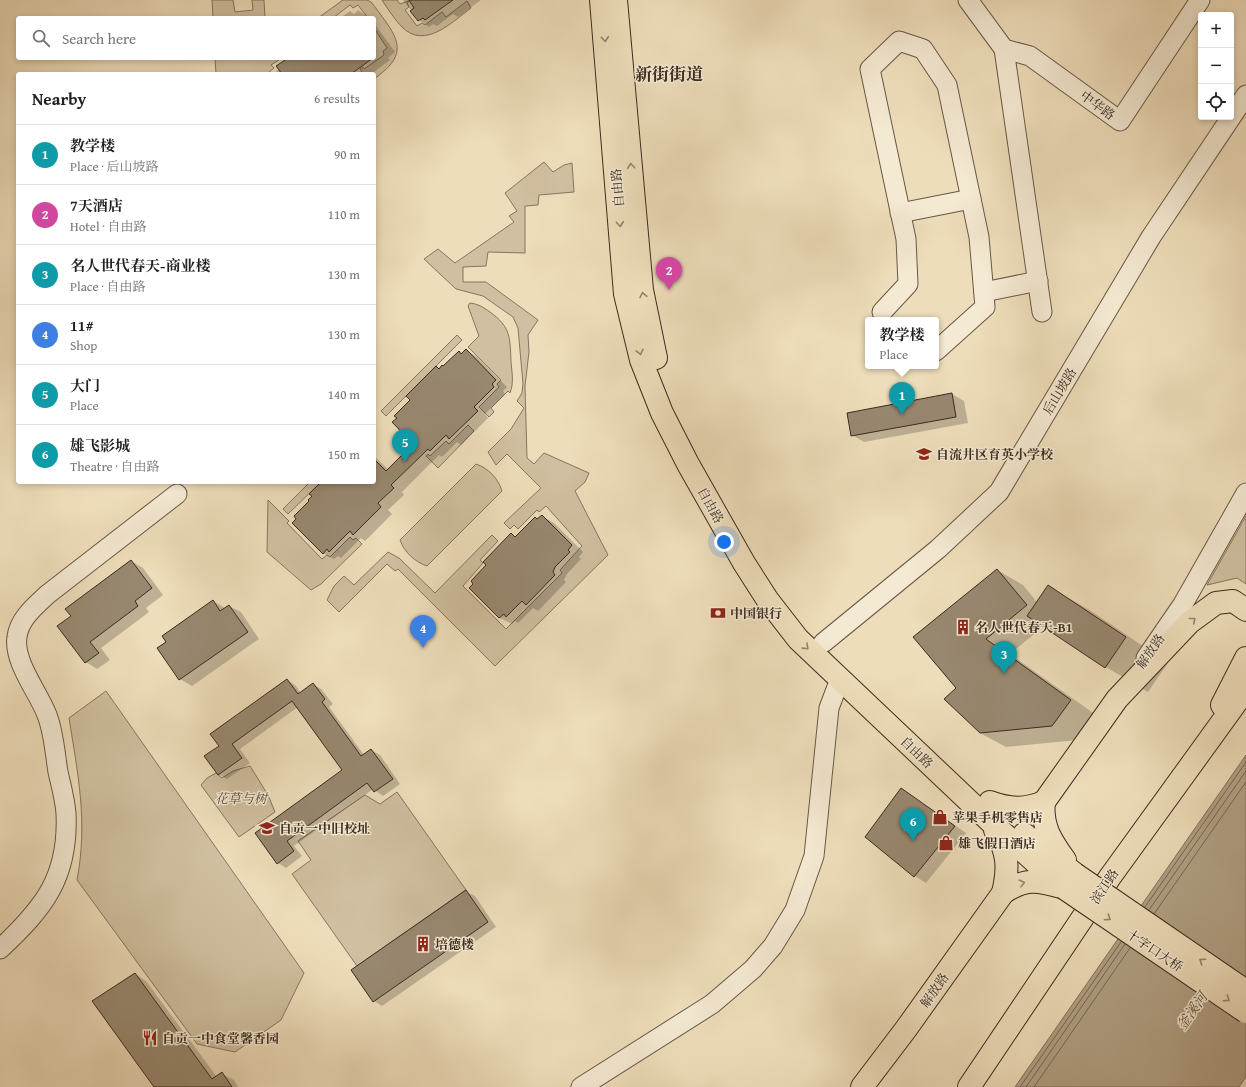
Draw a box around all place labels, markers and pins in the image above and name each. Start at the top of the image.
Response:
pin: 2 [656,257,682,290]
pin: 1 [889,382,915,415]
pin: 5 [392,429,418,462]
school or university icon: 自流井区育英小学校 [915,445,933,463]
place label: 自流井区育英小学校 [936,445,1053,464]
bank icon: 中国银行 [709,604,727,622]
place label: 中国银行 [730,604,782,623]
pin: 4 [410,615,436,648]
building icon: 名人世代春天-B1 [954,618,972,636]
place label: 名人世代春天-B1 [975,618,1072,637]
pin: 3 [991,641,1017,674]
pin: 6 [900,808,926,841]
shop icon: 苹果手机零售店 [931,808,949,826]
place label: 苹果手机零售店 [952,808,1043,827]
school or university icon: 自贡一中旧校址 [258,819,276,837]
place label: 自贡一中旧校址 [279,819,371,838]
shop icon: 雄飞假日酒店 [937,834,955,852]
place label: 雄飞假日酒店 [958,834,1036,853]
building icon: 培德楼 [414,935,432,953]
place label: 培德楼 [435,935,474,954]
restaurant icon: 自贡一中食堂馨香园 [141,1029,159,1047]
place label: 自贡一中食堂馨香园 [162,1029,279,1048]

